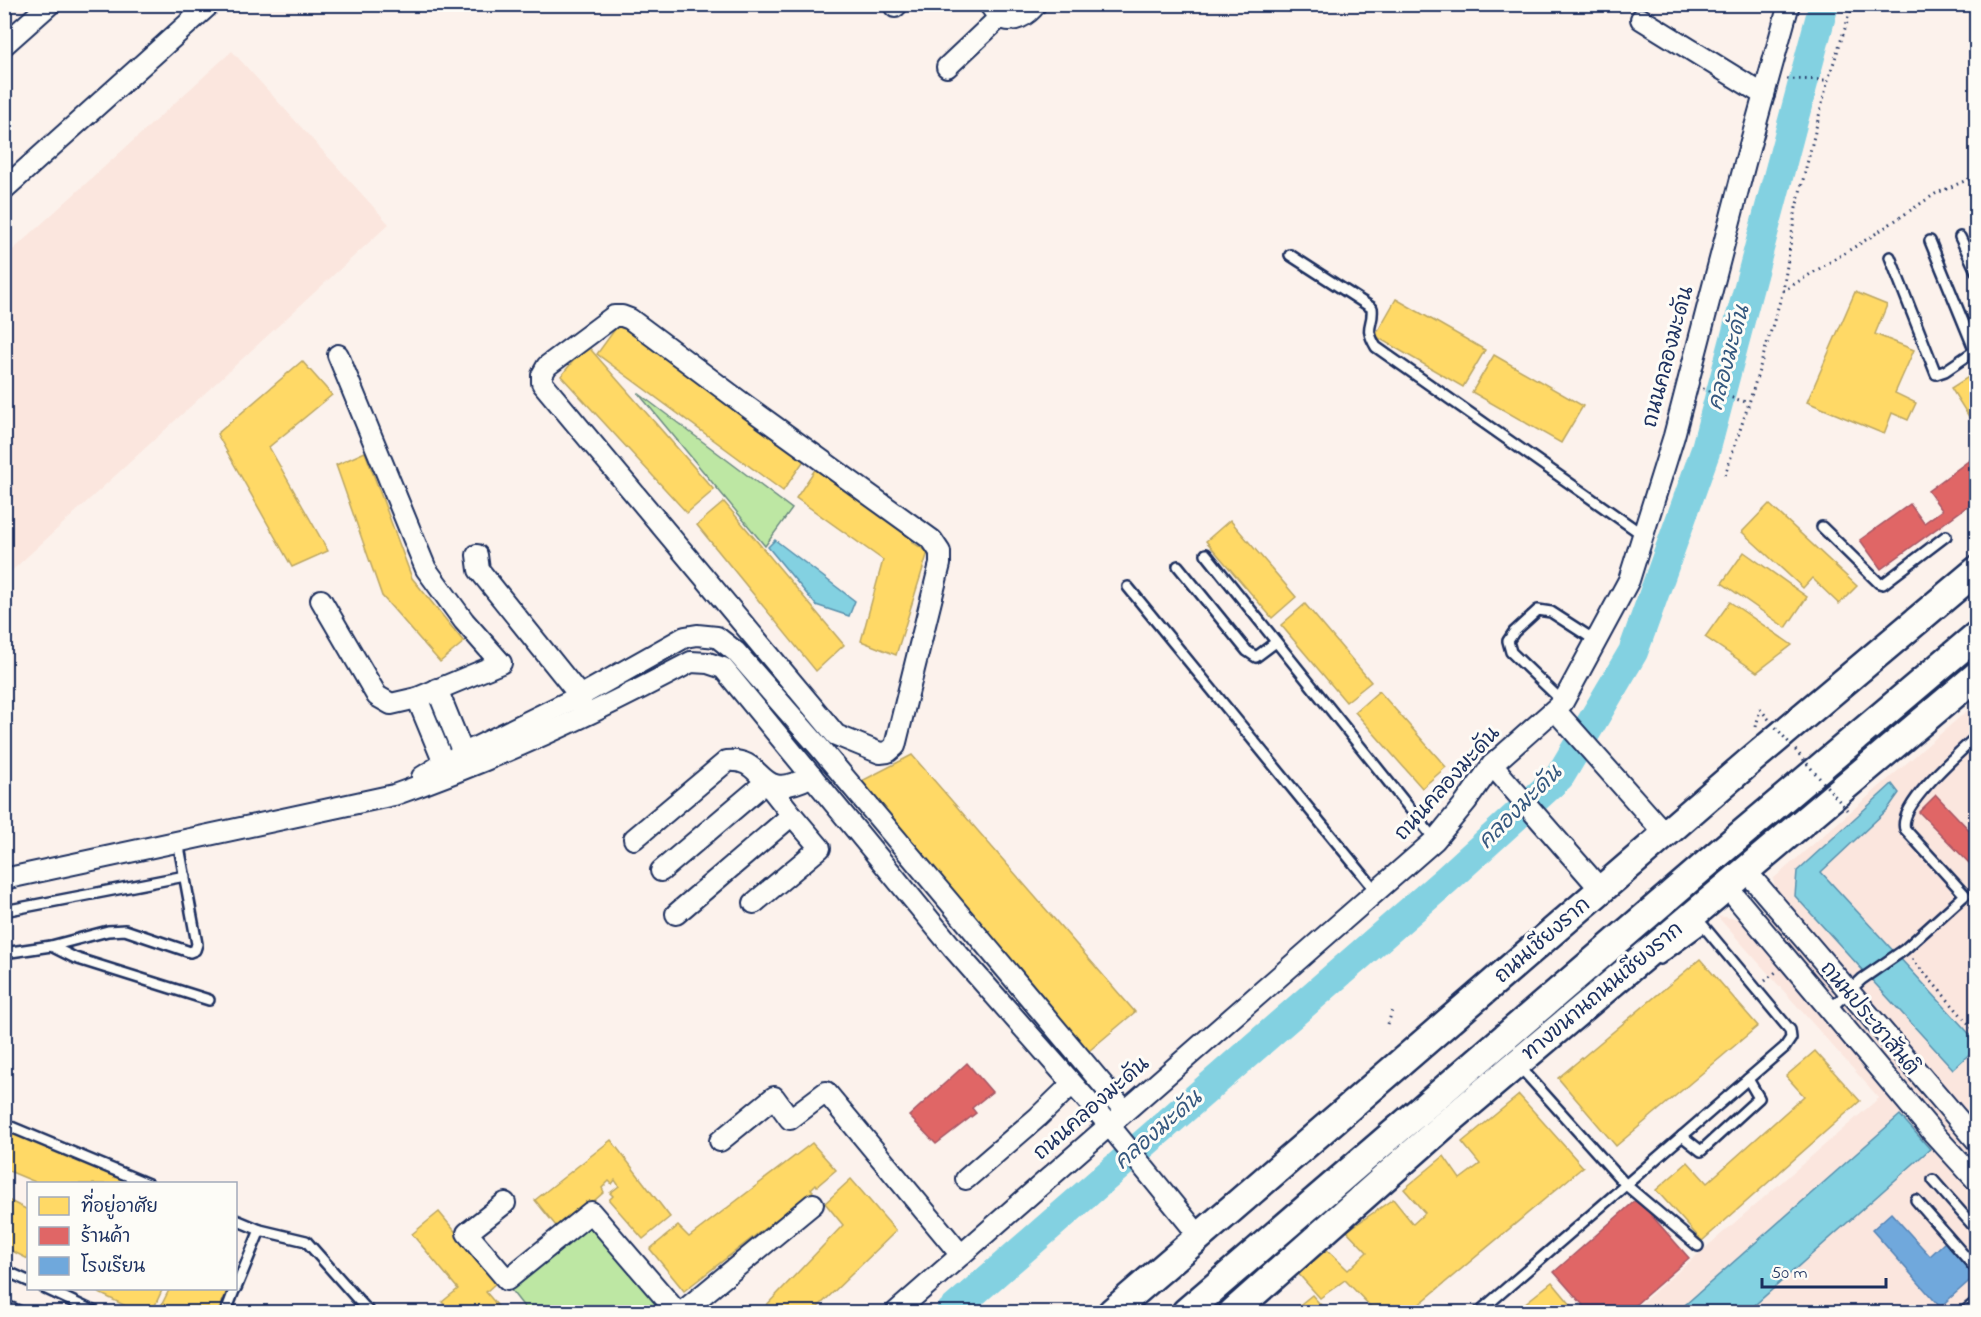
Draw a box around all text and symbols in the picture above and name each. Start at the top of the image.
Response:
street label: ถนนคลองมะดัน [1636,283,1702,431]
water label: คลองมะดัน [1701,301,1760,414]
street label: ถนนคลองมะดัน [1388,720,1508,848]
water label: คลองมะดัน [1472,758,1571,857]
street label: ถนนเชียงราก [1488,891,1598,991]
street label: ทางขนานถนนเชียงราก [1516,915,1690,1069]
street label: ถนนประชาสันติ [1812,955,1926,1083]
street label: ถนนคลองมะดัน [1027,1050,1157,1168]
water label: คลองมะดัน [1108,1083,1211,1178]
legend [27,1182,237,1290]
text: ที่อยู่อาศัย [81,1188,158,1221]
text: ร้านค้า [81,1224,130,1251]
scale bar [1762,1251,1886,1289]
text: โรงเรียน [81,1253,145,1281]
text: 50 m [1771,1261,1808,1287]

